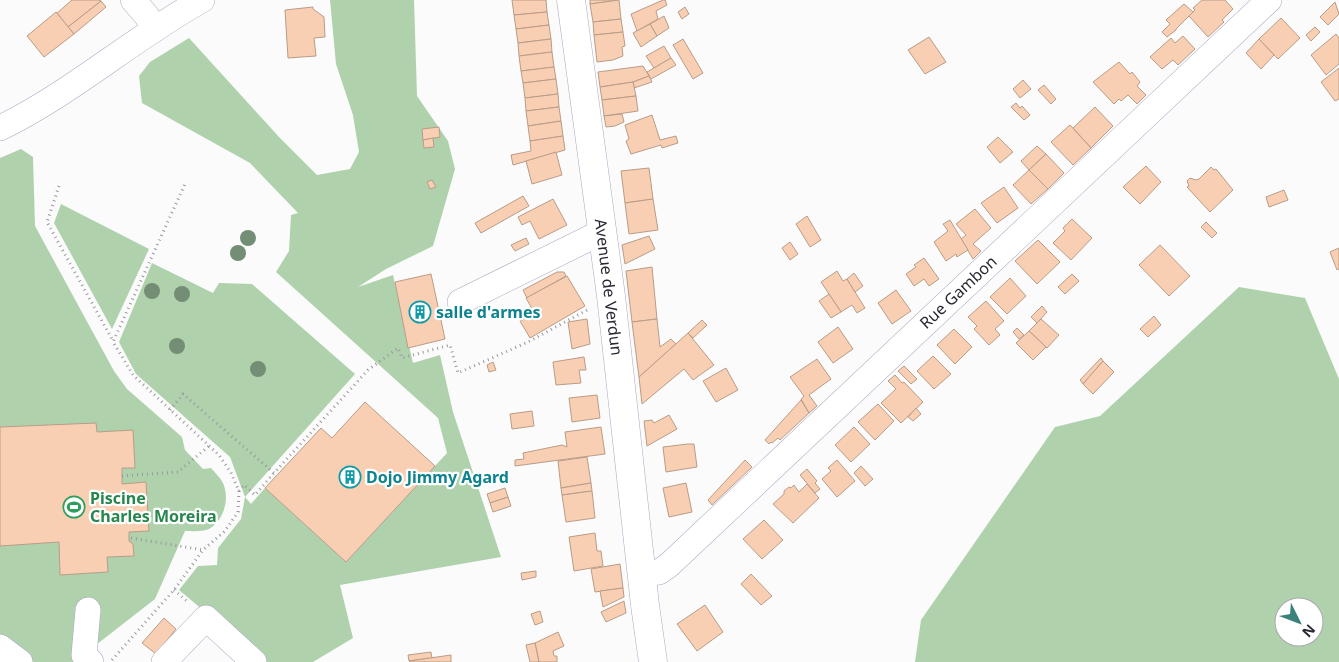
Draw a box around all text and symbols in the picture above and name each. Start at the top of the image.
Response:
street label: Avenue de Verdun [590,217,628,357]
street label: Rue Gambon [915,251,1001,333]
building icon: salle d'armes [408,300,432,324]
place label: salle d'armes [436,301,541,323]
building icon: Dojo Jimmy Agard [338,465,362,489]
place label: Dojo Jimmy Agard [366,466,509,488]
place label: Piscine Charles Moreira [90,487,217,527]
sports icon: Piscine Charles Moreira [62,495,86,519]
north arrow [1274,597,1324,647]
text: N [1298,620,1320,642]

